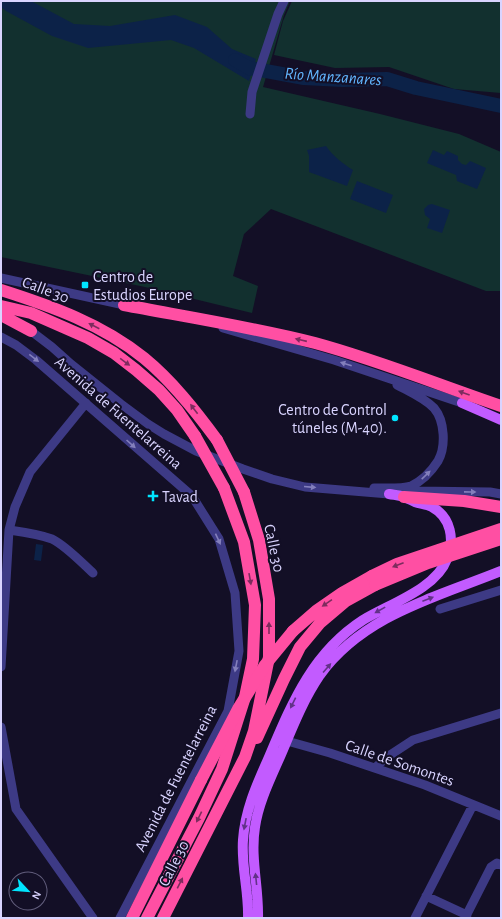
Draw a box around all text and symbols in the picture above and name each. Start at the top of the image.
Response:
water label: Río Manzanares [284,65,383,88]
place label: Centro de Estudios Europe [93,269,192,303]
street label: Calle 30 [20,274,71,306]
marker: Centro de Estudios Europe [80,280,90,290]
one-way arrow [89,323,100,329]
one-way arrow [295,336,307,342]
street label: Avenida de Fuentelarreina [52,353,185,472]
one-way arrow [28,354,39,363]
one-way arrow [120,357,131,366]
one-way arrow [339,361,351,367]
one-way arrow [458,390,470,396]
place label: Centro de Control túneles (M-40). [278,402,387,436]
one-way arrow [189,403,198,414]
marker: Centro de Control túneles (M-40). [390,413,400,423]
one-way arrow [127,439,136,448]
one-way arrow [421,470,431,480]
one-way arrow [304,484,316,491]
place label: Tavad [162,489,198,505]
one-way arrow [464,489,477,495]
marker: Tavad [147,490,159,502]
street label: Calle 30 [261,523,287,574]
one-way arrow [215,533,221,544]
one-way arrow [391,562,403,568]
one-way arrow [247,573,253,585]
one-way arrow [423,596,435,602]
one-way arrow [321,599,332,607]
one-way arrow [375,607,386,614]
one-way arrow [266,621,272,634]
one-way arrow [233,659,239,672]
one-way arrow [322,663,331,673]
one-way arrow [290,697,296,709]
street label: Avenida de Fuentelarreina [132,703,220,854]
street label: Calle de Somontes [343,737,456,789]
one-way arrow [196,811,202,823]
one-way arrow [242,817,248,830]
street label: Calle 30 [156,838,192,889]
north arrow [8,871,48,911]
one-way arrow [253,873,259,885]
one-way arrow [177,878,184,889]
text: N [30,889,43,901]

